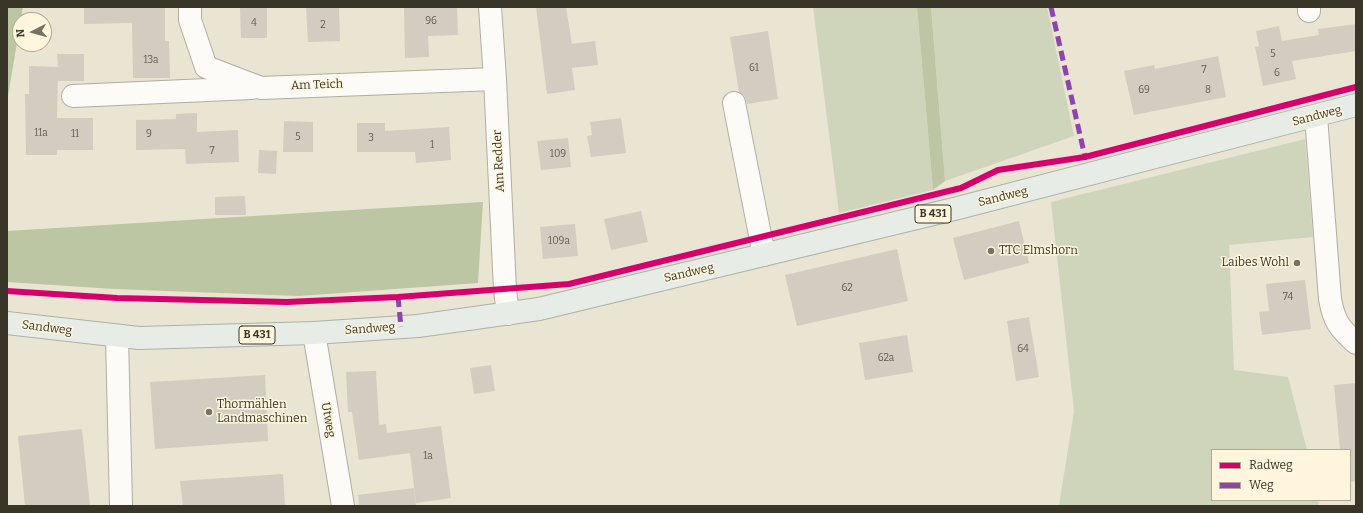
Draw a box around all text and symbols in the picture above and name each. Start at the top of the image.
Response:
north arrow [12,12,52,52]
house number: 96 [425,15,437,27]
house number: 4 [251,17,257,29]
house number: 2 [320,19,326,31]
text: N [14,28,27,38]
house number: 5 [1270,48,1276,60]
house number: 13a [144,54,158,66]
house number: 61 [749,62,759,74]
house number: 7 [1201,64,1207,76]
house number: 6 [1274,67,1280,79]
street label: Am Teich [291,77,343,93]
house number: 69 [1138,84,1150,96]
house number: 8 [1205,84,1211,96]
street label: Sandweg [1291,102,1343,130]
house number: 11a [34,127,48,139]
house number: 11 [71,128,79,140]
house number: 9 [146,128,152,140]
street label: Am Redder [490,129,508,193]
house number: 5 [295,131,301,143]
house number: 3 [368,132,374,144]
house number: 1 [430,139,434,151]
house number: 7 [209,145,215,157]
house number: 109 [550,148,566,160]
street label: Sandweg [977,184,1029,210]
road number: B 431 [915,205,951,223]
house number: 109a [548,235,570,247]
place label: TTC Elmshorn [999,244,1078,258]
marker: TTC Elmshorn [986,246,996,256]
place label: Laibes Wohl [1222,256,1289,270]
marker: Laibes Wohl [1292,258,1302,268]
street label: Sandweg [663,260,715,286]
house number: 62 [841,282,853,294]
house number: 74 [1283,291,1293,303]
street label: Sandweg [21,318,73,338]
street label: Sandweg [344,320,396,338]
road number: B 431 [239,326,275,344]
house number: 64 [1017,343,1029,355]
house number: 62a [878,352,894,364]
place label: Thormählen Landmaschinen [217,398,307,426]
street label: Utweg [318,401,338,439]
marker: Thormählen Landmaschinen [204,407,214,417]
legend [1211,449,1351,501]
house number: 1a [423,450,433,462]
text: Radweg [1249,458,1293,472]
text: Weg [1249,478,1274,492]

